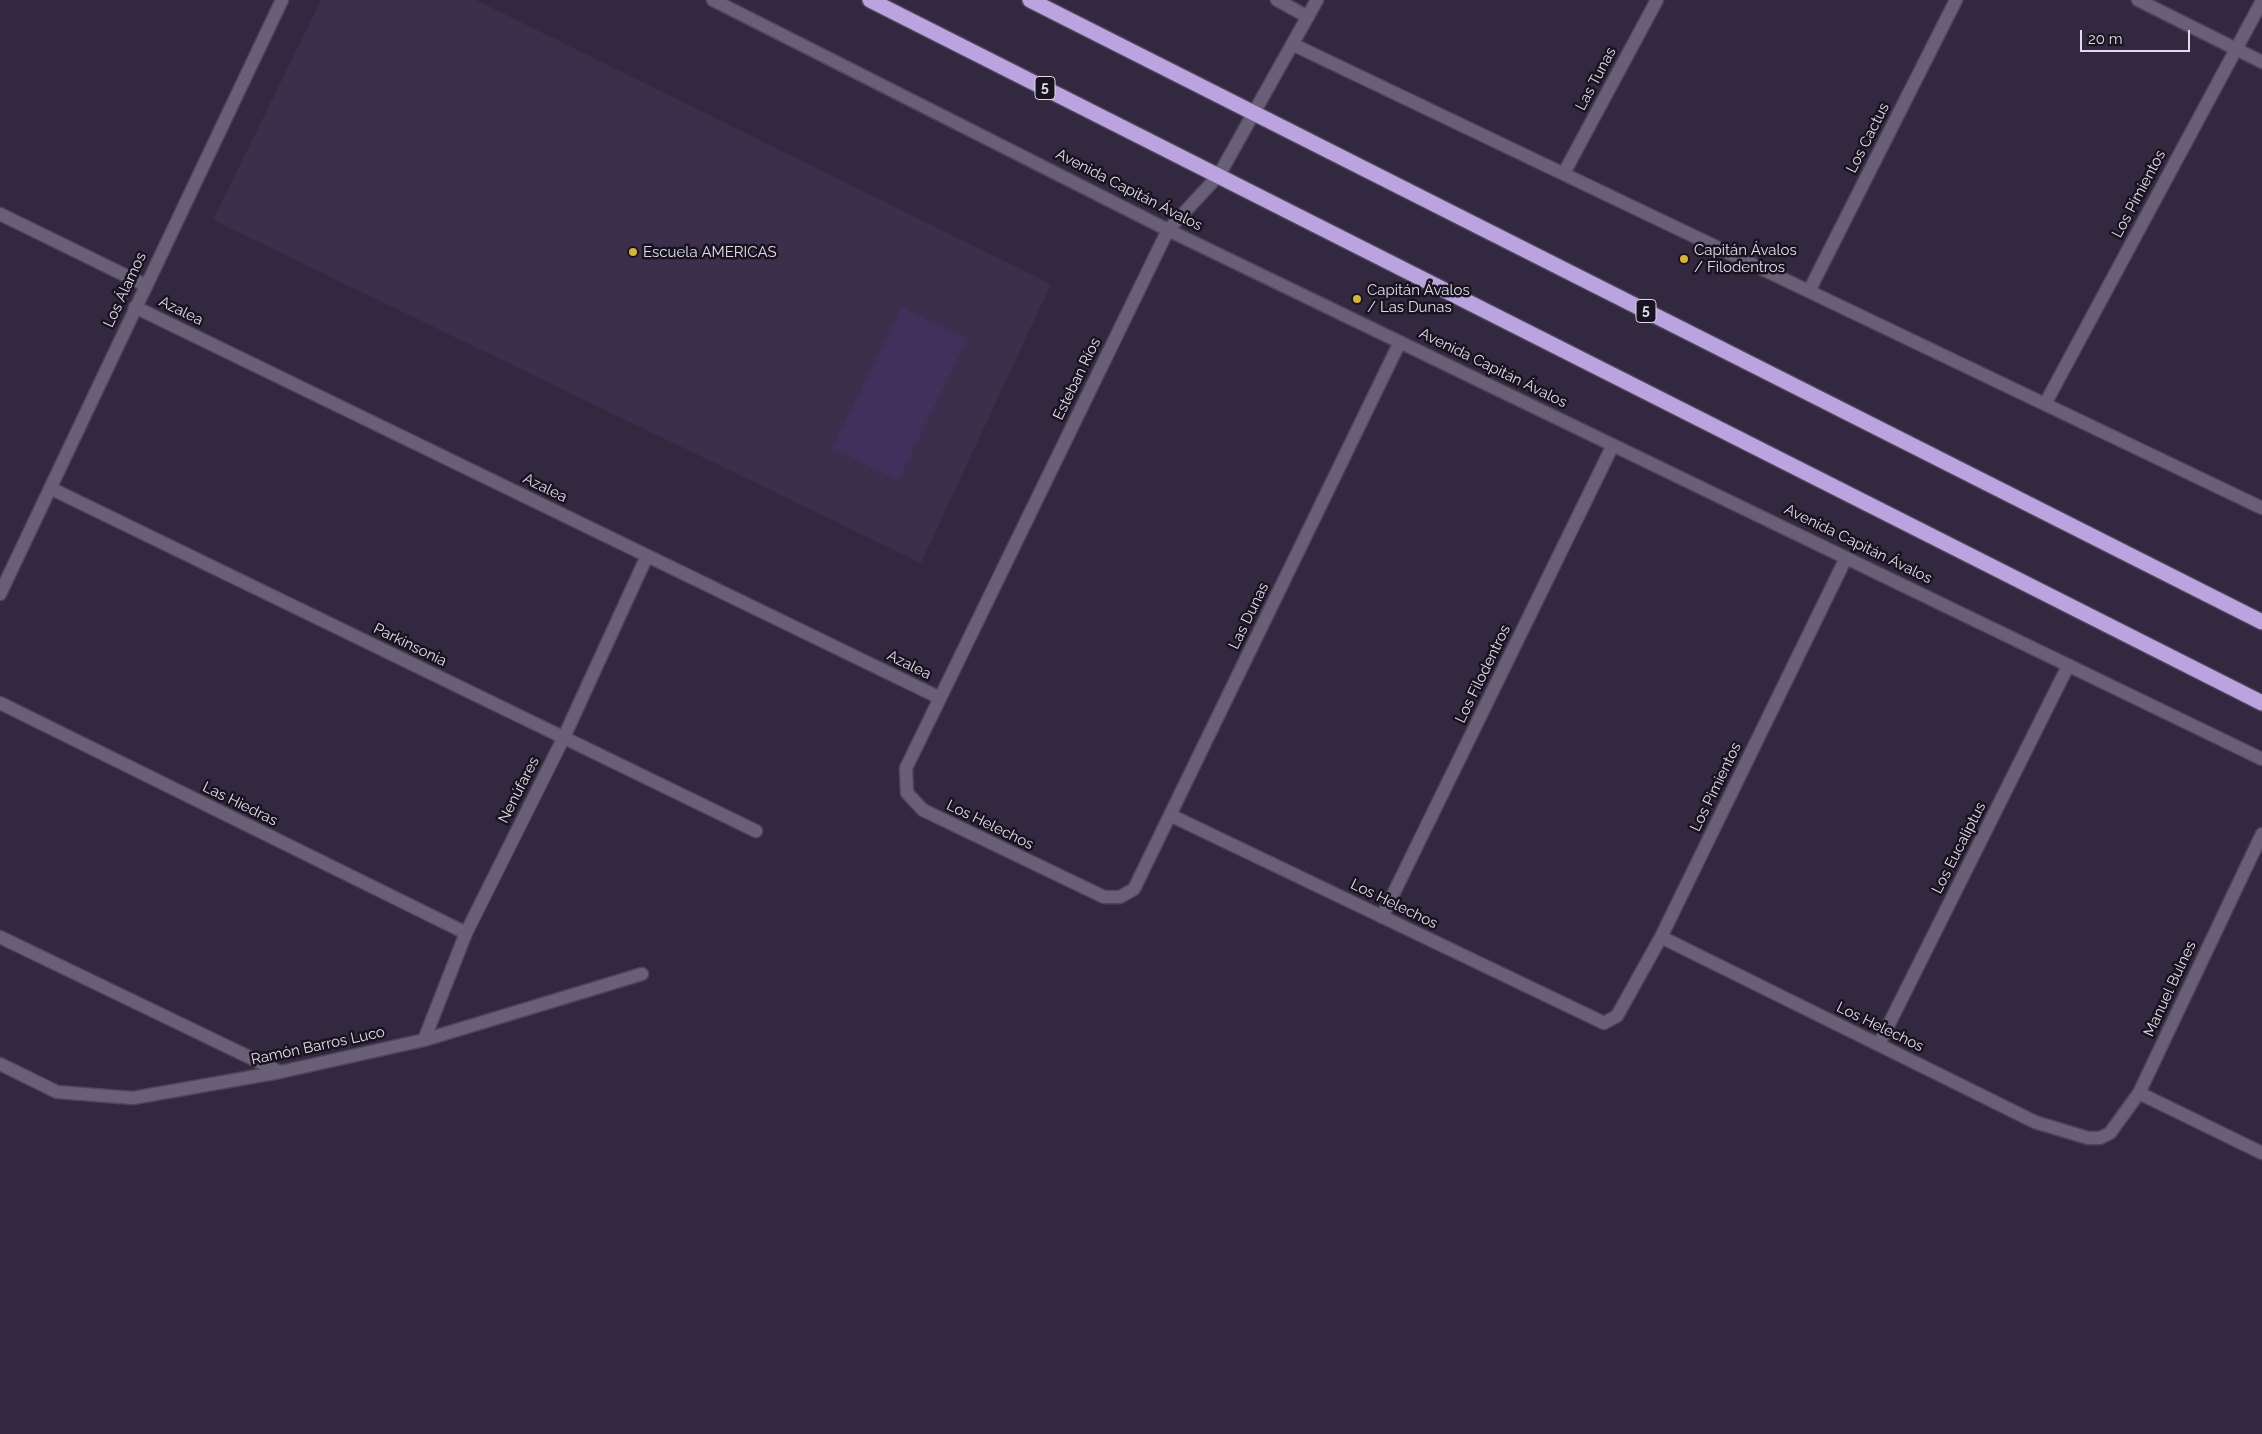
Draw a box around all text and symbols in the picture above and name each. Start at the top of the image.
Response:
scale bar [2082,20,2192,52]
text: 20 m [2088,30,2123,48]
street label: Las Tunas [1572,44,1620,114]
road number: 5 [1035,76,1055,100]
street label: Los Cactus [1843,100,1893,176]
street label: Avenida Capitán Ávalos [1053,145,1205,235]
street label: Los Pimientos [2108,147,2170,241]
place label: Capitán Ávalos / Filodentros [1694,241,1797,276]
place label: Escuela AMERICAS [643,243,777,261]
marker: Escuela AMERICAS [627,246,639,258]
street label: Los Álamos [100,250,150,330]
marker: Capitán Ávalos / Filodentros [1678,253,1690,265]
place label: Capitán Ávalos / Las Dunas [1367,281,1470,316]
street label: Azalea [156,293,206,329]
marker: Capitán Ávalos / Las Dunas [1351,293,1363,305]
road number: 5 [1636,300,1656,322]
street label: Avenida Capitán Ávalos [1416,324,1570,412]
street label: Esteban Ríos [1049,335,1105,423]
street label: Azalea [520,470,570,506]
street label: Avenida Capitán Ávalos [1781,500,1935,588]
street label: Las Dunas [1225,580,1273,652]
street label: Parkinsonia [371,620,449,670]
street label: Los Filodentros [1452,622,1514,726]
street label: Azalea [884,647,934,683]
street label: Los Pimientos [1687,740,1745,834]
street label: Nenúfares [495,754,543,826]
street label: Las Hiedras [200,778,280,830]
street label: Los Helechos [944,796,1036,854]
street label: Los Eucaliptus [1928,799,1990,897]
street label: Los Helechos [1348,875,1440,933]
street label: Manuel Bulnes [2140,938,2200,1040]
street label: Los Helechos [1834,998,1926,1056]
street label: Ramón Barros Luco [249,1023,387,1069]

